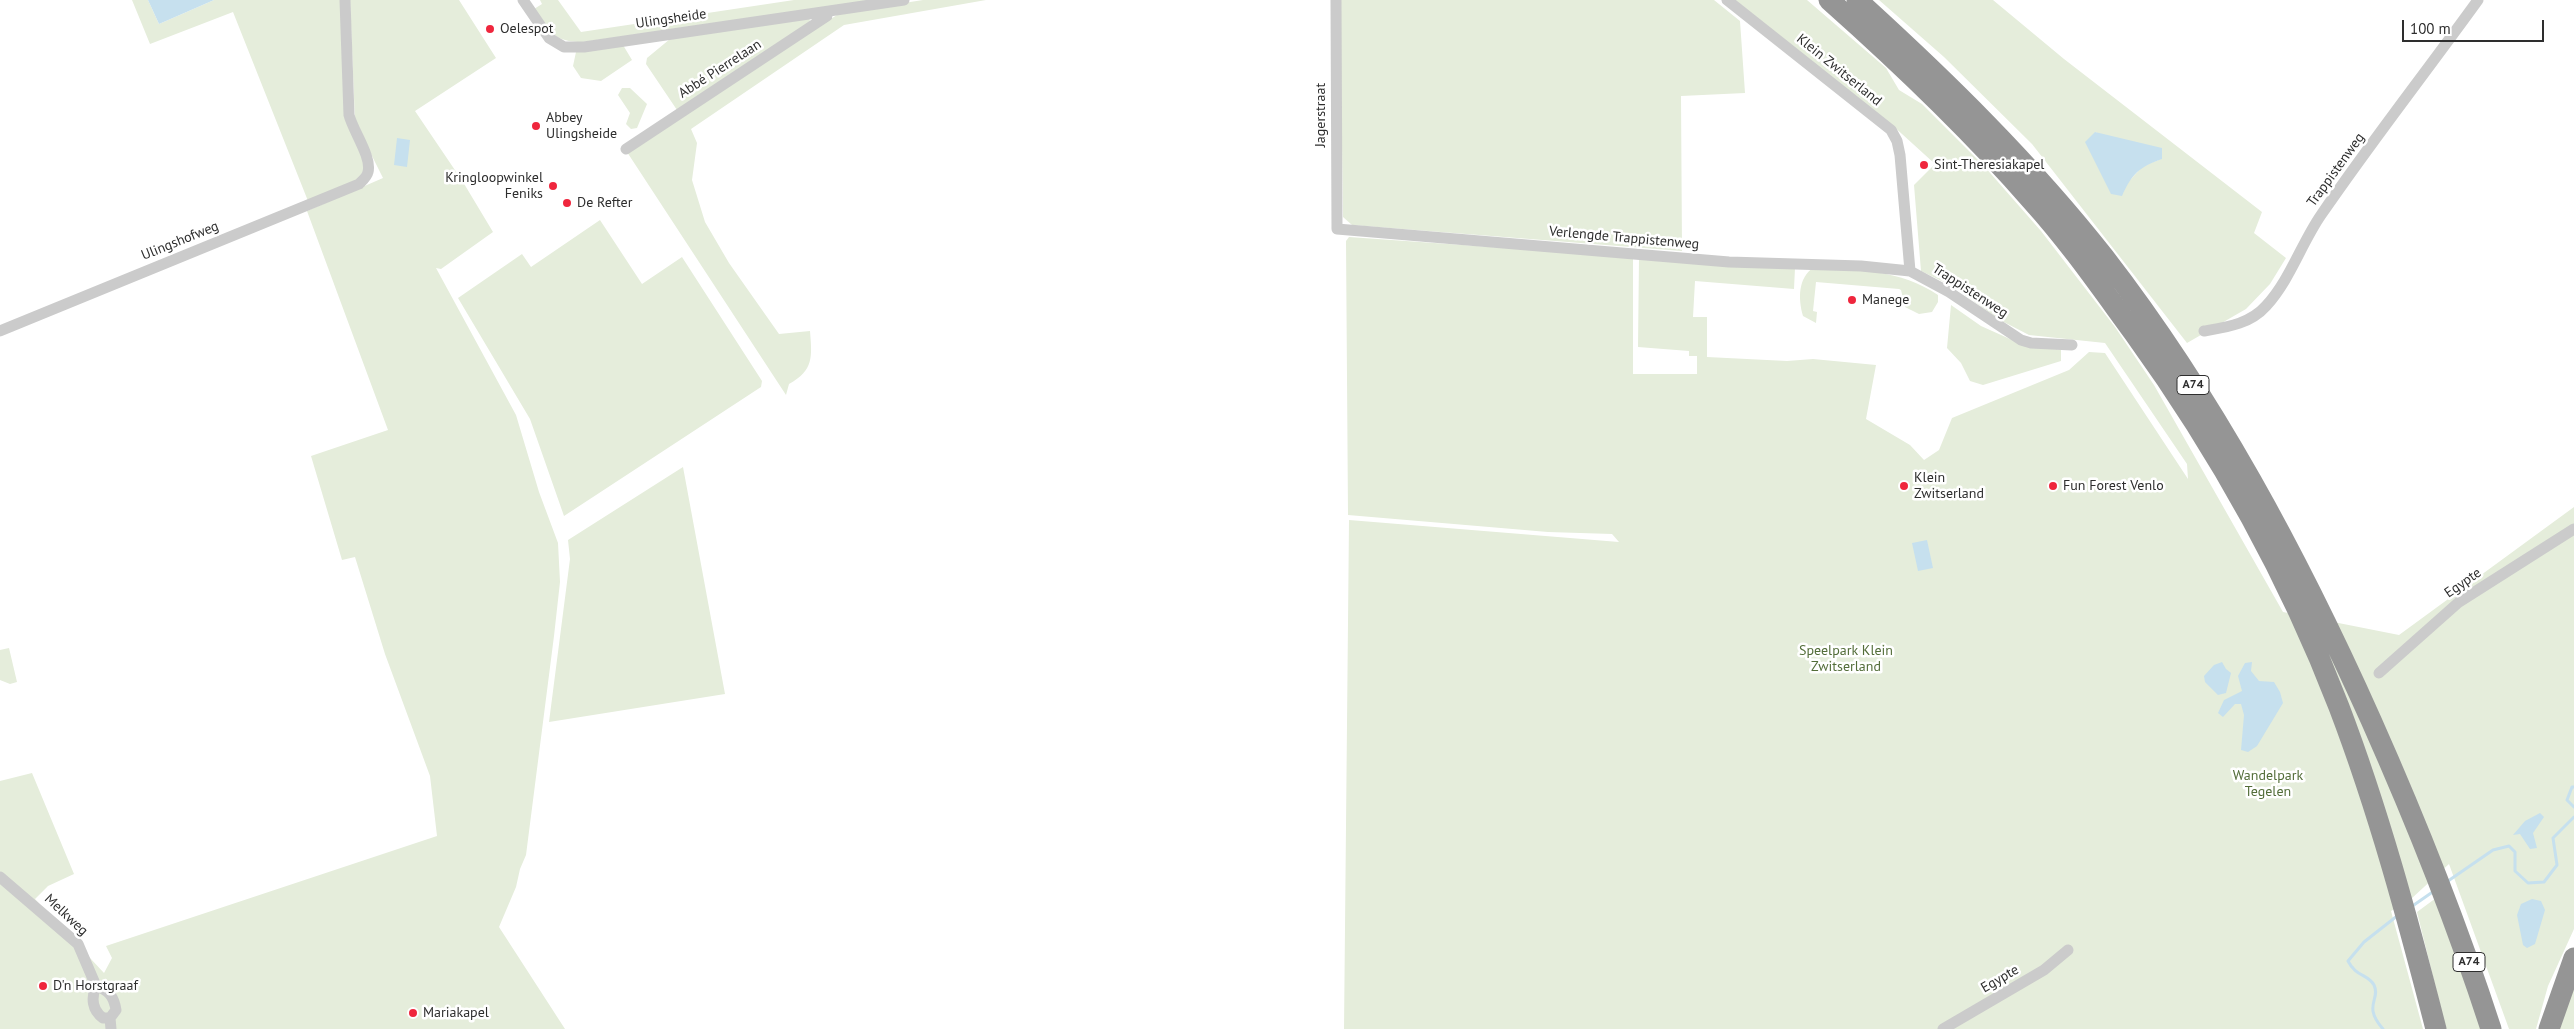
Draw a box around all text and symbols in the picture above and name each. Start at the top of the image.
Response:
street label: Ulingsheide [635,6,707,32]
scale bar [2404,10,2546,42]
text: 100 m [2410,19,2451,38]
place label: Oelespot [500,21,554,37]
marker: Oelespot [484,23,496,35]
street label: Klein Zwitserland [1793,30,1885,110]
street label: Abbé Pierrelaan [676,36,764,102]
street label: Jagerstraat [1313,83,1329,147]
place label: Abbey Ulingsheide [546,110,617,142]
marker: Abbey Ulingsheide [530,120,542,132]
street label: Trappistenweg [2304,130,2368,210]
place label: Sint-Theresiakapel [1934,157,2044,173]
marker: Sint-Theresiakapel [1918,159,1930,171]
place label: Kringloopwinkel Feniks [445,170,543,202]
marker: Kringloopwinkel Feniks [547,180,559,192]
place label: De Refter [577,195,632,211]
marker: De Refter [561,197,573,209]
street label: Ulingshofweg [139,218,221,264]
street label: Verlengde Trappistenweg [1548,223,1700,253]
street label: Trappistenweg [1929,260,2011,322]
place label: Manege [1862,292,1909,308]
marker: Manege [1846,294,1858,306]
road number: A74 [2177,376,2209,394]
place label: Klein Zwitserland [1914,470,1984,502]
place label: Fun Forest Venlo [2063,478,2164,494]
marker: Klein Zwitserland [1898,480,1910,492]
marker: Fun Forest Venlo [2047,480,2059,492]
street label: Egypte [2441,564,2485,602]
park label: Speelpark Klein Zwitserland [1799,643,1893,676]
park label: Wandelpark Tegelen [2233,768,2303,800]
street label: Melkweg [41,891,91,939]
road number: A74 [2453,952,2485,972]
street label: Egypte [1978,962,2022,996]
place label: D'n Horstgraaf [53,978,138,994]
marker: D'n Horstgraaf [37,980,49,992]
place label: Mariakapel [423,1005,489,1021]
marker: Mariakapel [407,1007,419,1019]

